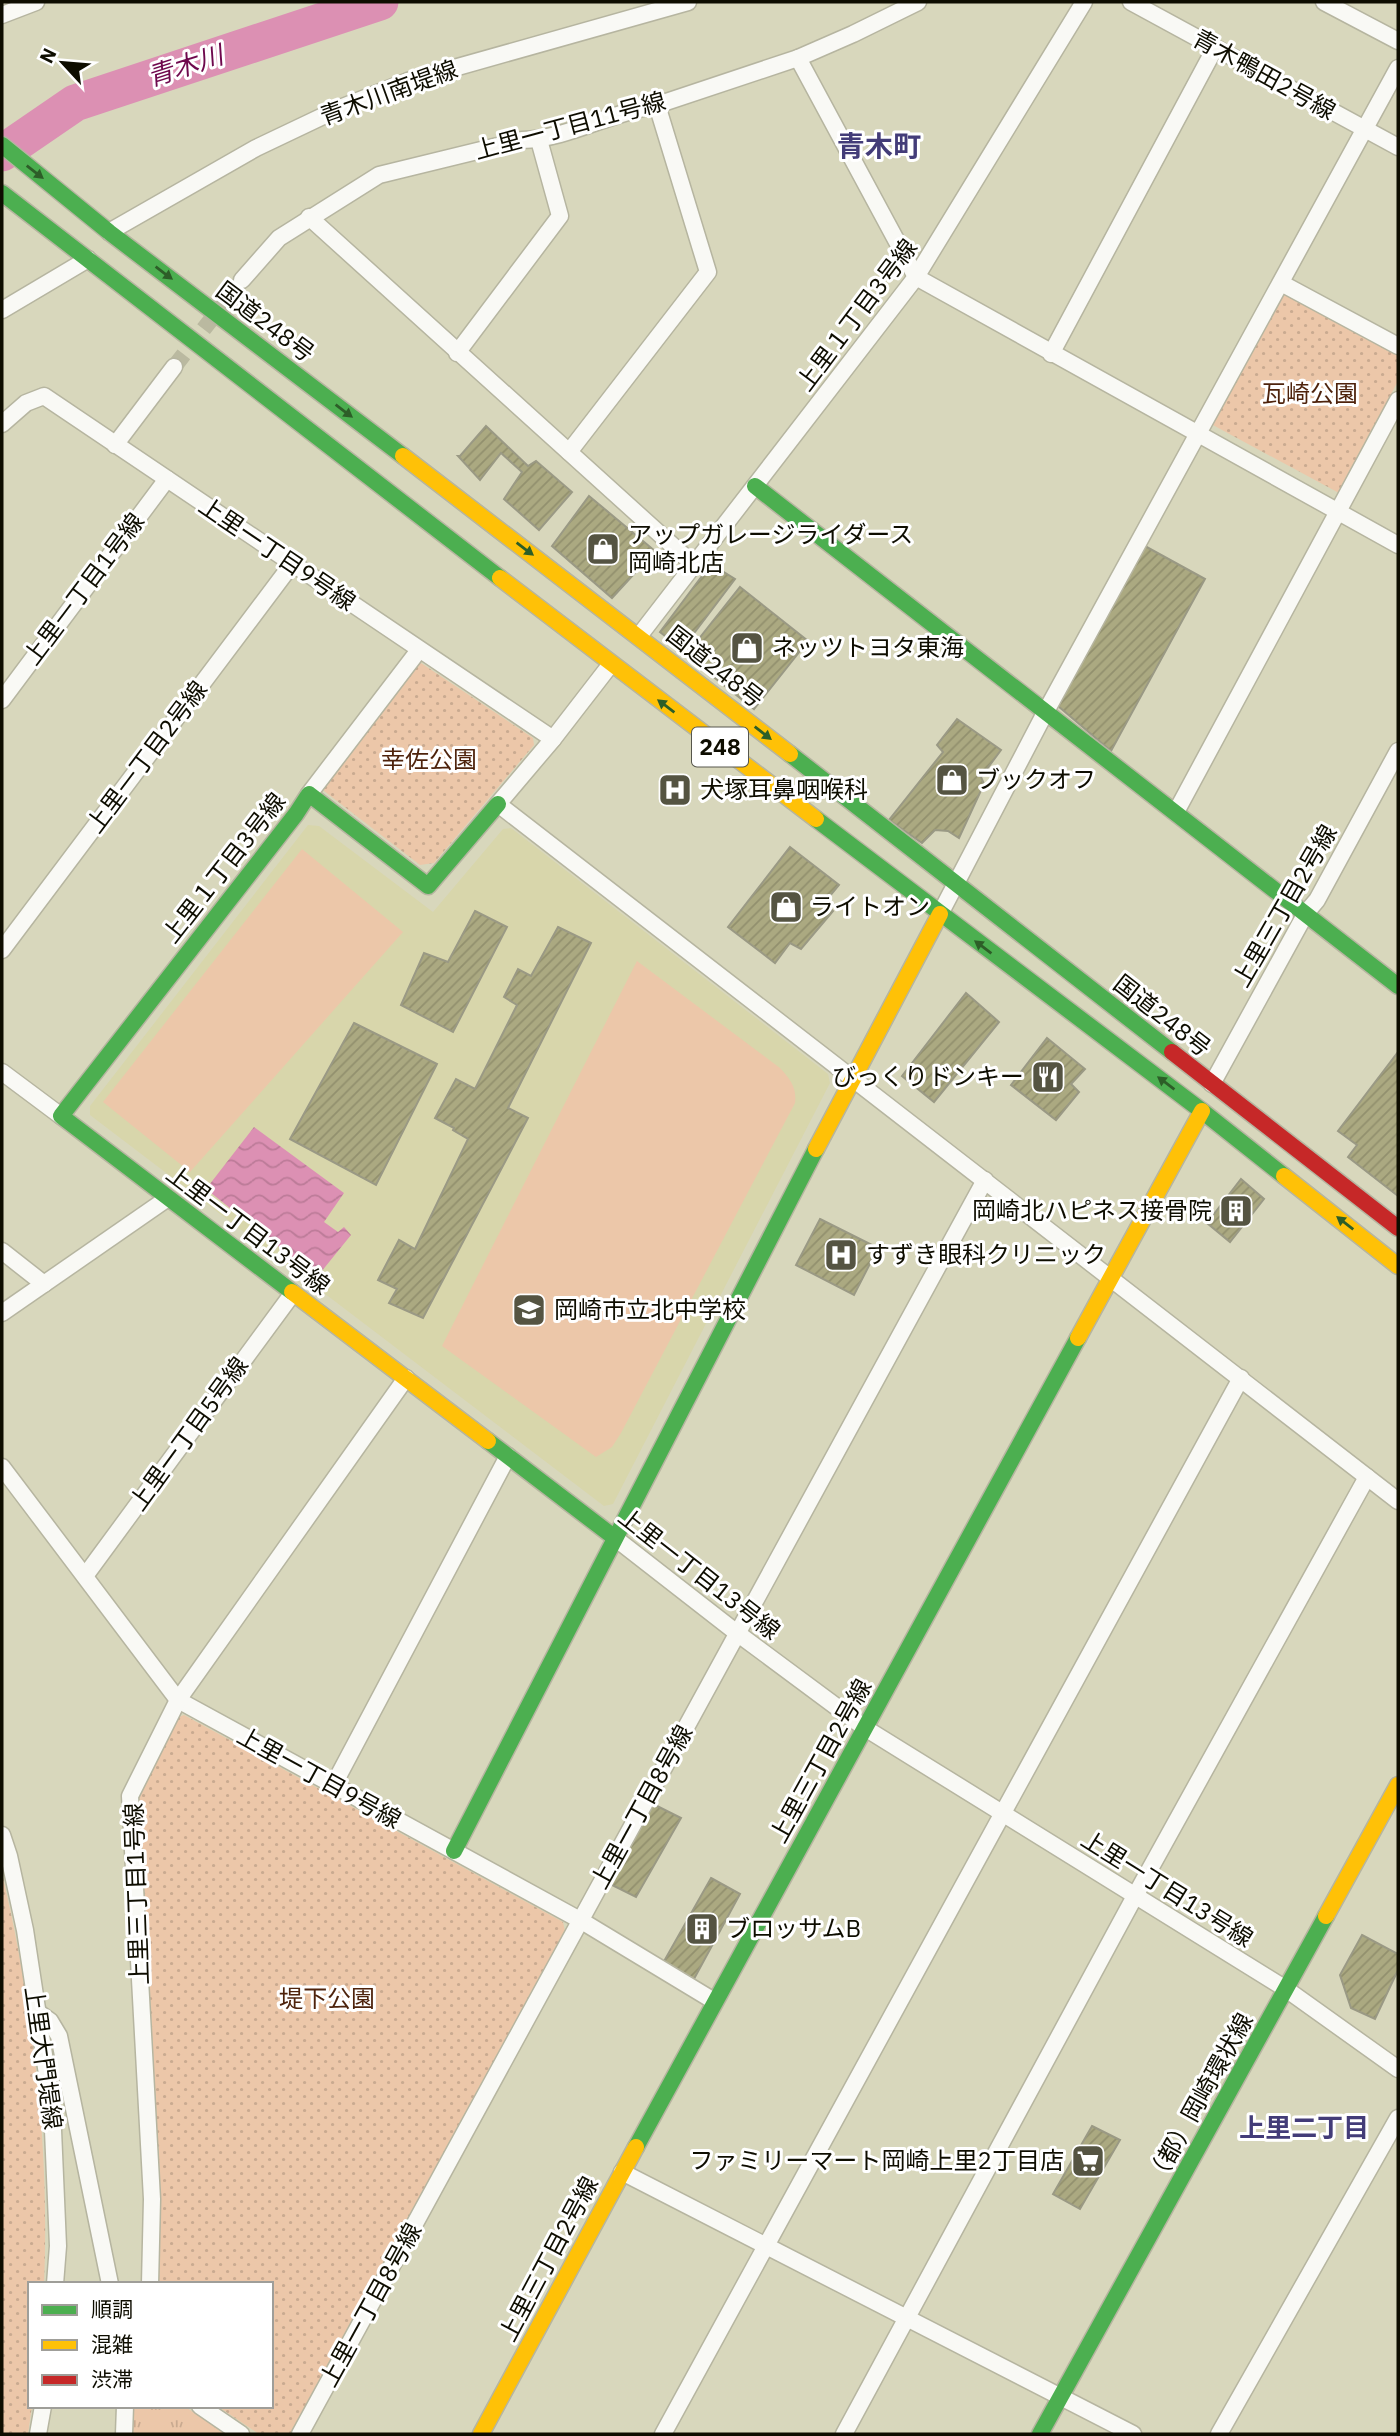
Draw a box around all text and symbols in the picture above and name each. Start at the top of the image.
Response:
street label: 青木鴨田2号線 [1187,22,1342,127]
north arrow [28,28,98,98]
water label: 青木川 [142,36,230,93]
text: N [34,44,62,67]
street label: 青木川南堤線 [316,52,462,132]
street label: 上里一丁目11号線 [471,84,669,166]
district label: 青木町 [837,127,921,164]
one-way arrow [27,164,44,179]
street label: 上里１丁目3号線 [789,232,924,397]
one-way arrow [154,265,172,280]
street label: 国道248号 [210,274,321,369]
park label: 瓦崎公園 [1262,377,1358,409]
one-way arrow [335,403,353,418]
street label: 上里一丁目9号線 [193,489,362,617]
street label: 上里一丁目1号線 [16,506,151,671]
place label: アップガレージライダース 岡崎北店 [628,518,913,578]
shop icon: アップガレージライダース 岡崎北店 [584,530,622,568]
one-way arrow [516,541,534,556]
street label: 国道248号 [660,618,771,714]
shop icon: ネッツトヨタ東海 [728,629,766,667]
place label: ネッツトヨタ東海 [772,631,964,663]
street label: 上里一丁目2号線 [79,674,214,839]
one-way arrow [657,698,675,713]
one-way arrow [754,726,772,741]
road number: 248 [692,727,748,766]
park label: 幸佐公園 [381,743,477,775]
shop icon: ブックオフ [933,761,971,799]
place label: ブックオフ [976,763,1096,795]
hospital icon: 犬塚耳鼻咽喉科 [656,771,694,809]
place label: 犬塚耳鼻咽喉科 [700,773,868,805]
street label: 上里１丁目3号線 [154,786,292,949]
street label: 上里三丁目2号線 [1225,819,1344,992]
shop icon: ライトオン [767,888,805,926]
place label: ライトオン [810,890,930,922]
one-way arrow [974,940,993,954]
street label: 国道248号 [1107,967,1218,1063]
restaurant icon: びっくりドンキー [1029,1058,1067,1096]
place label: びっくりドンキー [832,1060,1024,1092]
one-way arrow [1157,1076,1175,1091]
street label: 上里一丁目13号線 [160,1157,337,1301]
building icon: 岡崎北ハピネス接骨院 [1217,1192,1255,1230]
place label: 岡崎北ハピネス接骨院 [972,1194,1212,1226]
one-way arrow [1336,1216,1354,1231]
hospital icon: すずき眼科クリニック [822,1236,860,1274]
place label: すずき眼科クリニック [866,1238,1106,1270]
school or university icon: 岡崎市立北中学校 [510,1291,548,1329]
place label: 岡崎市立北中学校 [554,1293,746,1325]
street label: 上里一丁目5号線 [122,1350,255,1517]
street label: 上里一丁目13号線 [612,1500,787,1646]
street label: 上里三丁目2号線 [762,1673,878,1848]
street label: 上里一丁目9号線 [232,1719,407,1835]
street label: 上里一丁目8号線 [583,1719,699,1894]
street label: 上里三丁目1号線 [117,1802,155,1986]
street label: 上里一丁目13号線 [1076,1822,1259,1954]
building icon: ブロッサムB [683,1910,721,1948]
place label: ブロッサムB [726,1912,861,1944]
park label: 堤下公園 [279,1982,375,2014]
street label: 上里大門堤線 [18,1984,70,2131]
street label: （都）岡崎環状線 [1139,2007,1260,2190]
district label: 上里二丁目 [1239,2110,1369,2144]
supermarket icon: ファミリーマート岡崎上里2丁目店 [1069,2142,1107,2180]
place label: ファミリーマート岡崎上里2丁目店 [690,2144,1064,2176]
street label: 上里三丁目2号線 [491,2170,605,2347]
street label: 上里一丁目8号線 [312,2217,428,2392]
legend [28,2282,273,2408]
text: 順調 [91,2295,133,2323]
text: 混雑 [91,2330,133,2358]
text: 渋滞 [91,2365,133,2393]

